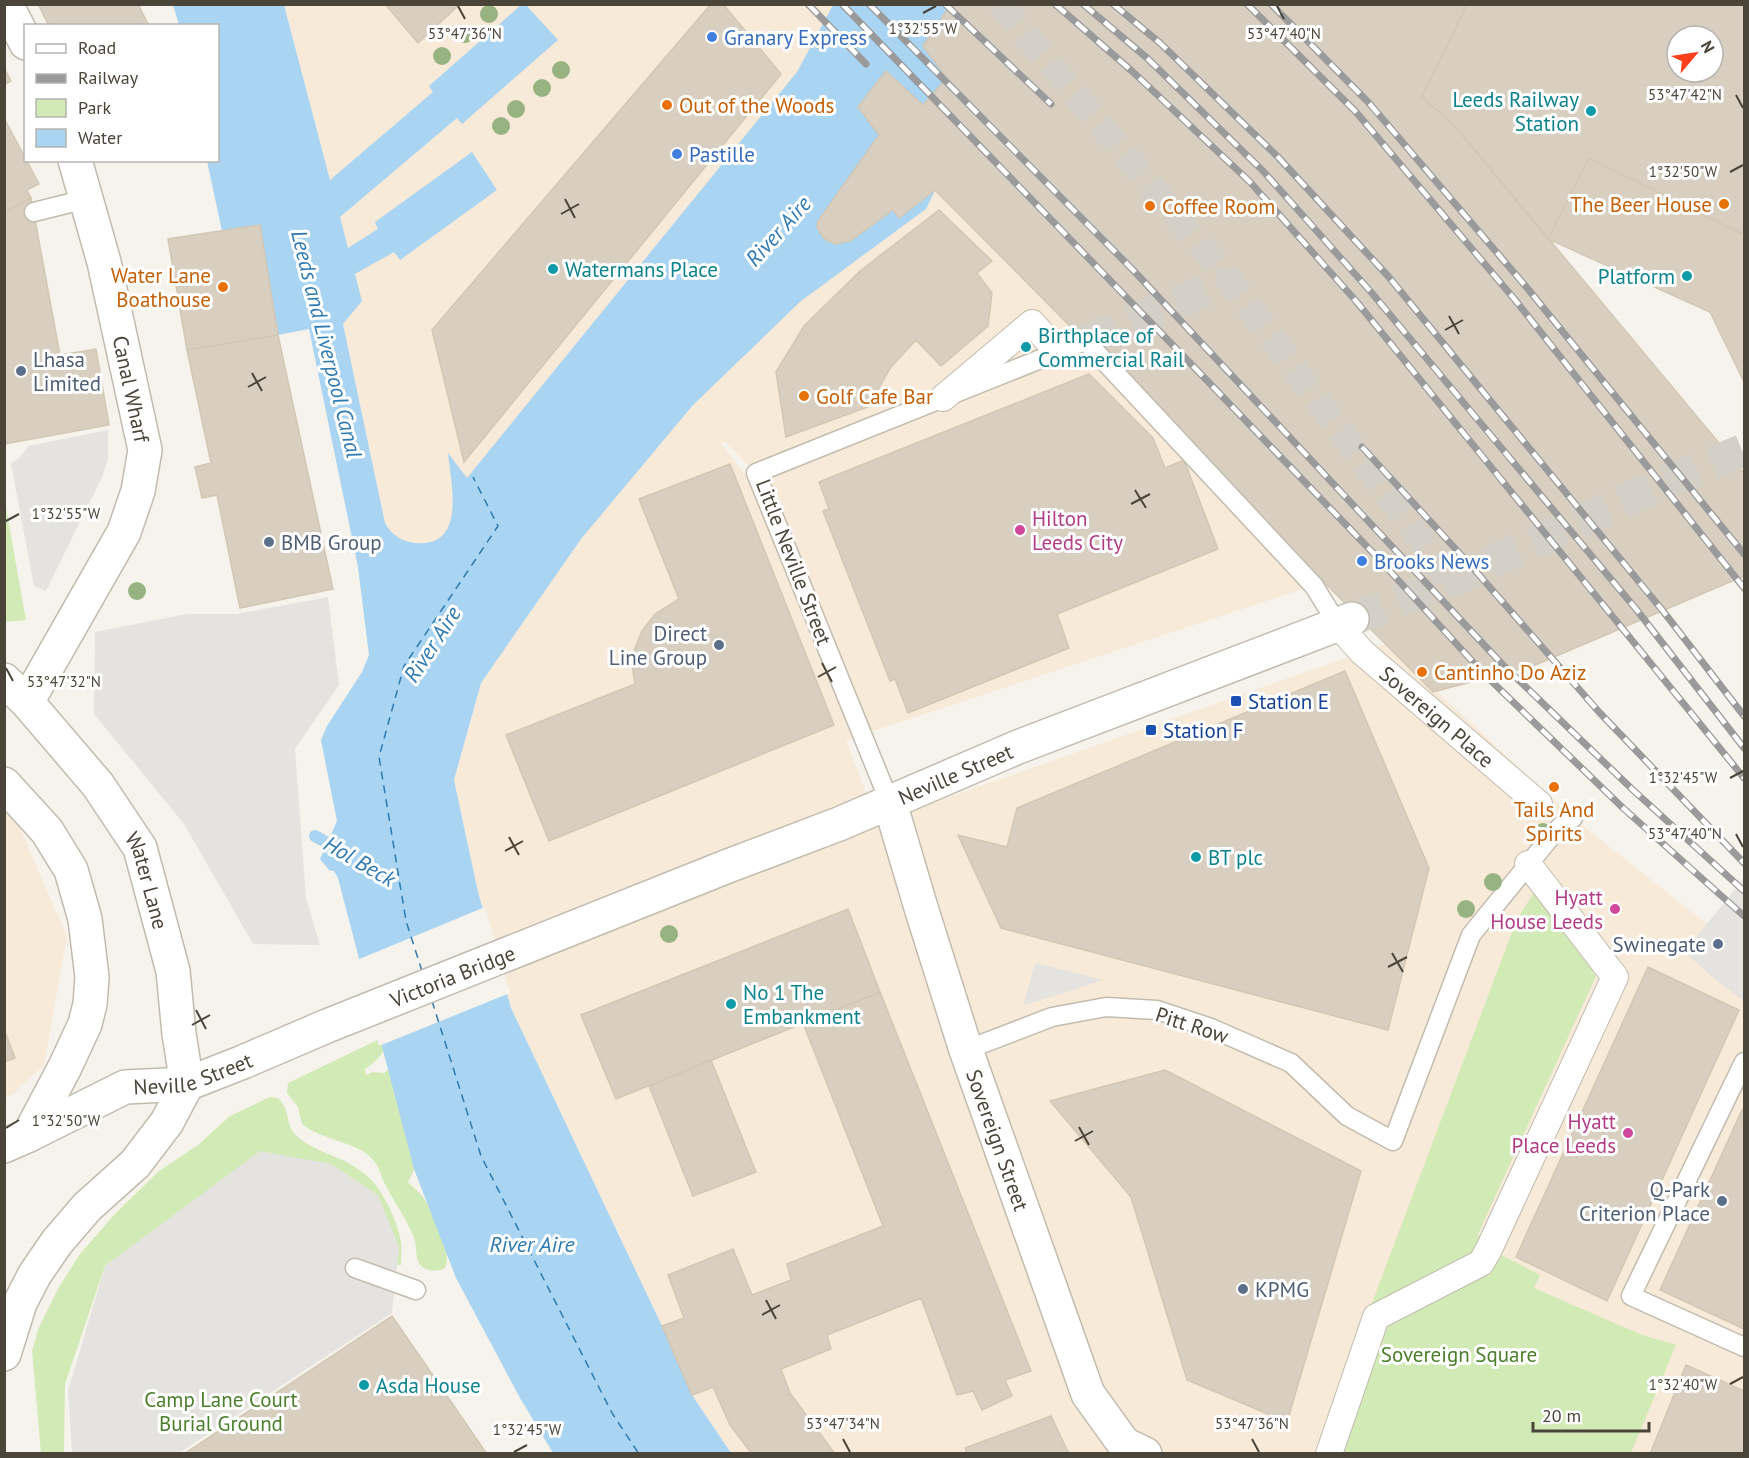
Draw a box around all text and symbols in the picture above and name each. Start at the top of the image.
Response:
text: 1°32'55"W [889,19,958,38]
legend [24,24,219,162]
text: 53°47'36"N [428,24,502,43]
place label: Granary Express [724,24,867,51]
text: 53°47'40"N [1247,24,1321,43]
north arrow [1665,24,1725,84]
marker: Granary Express [705,30,719,44]
text: Road [78,36,116,59]
text: N [1697,37,1719,56]
text: Railway [78,66,139,89]
text: 53°47'42"N [1648,85,1722,104]
place label: Leeds Railway Station [1452,86,1579,137]
place label: Out of the Woods [679,92,834,119]
text: Park [78,96,111,119]
marker: Out of the Woods [660,98,674,112]
marker: Leeds Railway Station [1584,104,1598,118]
text: Water [78,126,122,149]
place label: Pastille [689,141,755,168]
marker: Pastille [670,147,684,161]
text: 1°32'50"W [1649,162,1718,181]
water label: River Aire [739,189,817,272]
place label: The Beer House [1570,191,1712,218]
place label: Coffee Room [1162,193,1275,220]
marker: The Beer House [1717,197,1731,211]
marker: Coffee Room [1143,199,1157,213]
water label: Leeds and Liverpool Canal [285,227,369,461]
place label: Watermans Place [565,256,718,283]
place label: Water Lane Boathouse [111,262,211,313]
marker: Watermans Place [546,262,560,276]
place label: Platform [1598,263,1675,290]
marker: Platform [1680,269,1694,283]
marker: Water Lane Boathouse [216,280,230,294]
place label: Birthplace of Commercial Rail [1038,322,1184,373]
street label: Canal Wharf [107,333,156,446]
marker: Birthplace of Commercial Rail [1019,340,1033,354]
place label: Lhasa Limited [33,346,101,397]
marker: Lhasa Limited [14,364,28,378]
place label: Golf Cafe Bar [816,383,933,410]
marker: Golf Cafe Bar [797,389,811,403]
street label: Little Neville Street [750,475,838,649]
text: 1°32'55"W [32,504,101,523]
place label: Hilton Leeds City [1032,505,1123,556]
marker: Hilton Leeds City [1013,523,1027,537]
place label: BMB Group [281,529,382,556]
marker: BMB Group [262,535,276,549]
place label: Brooks News [1374,548,1489,575]
marker: Brooks News [1355,554,1369,568]
water label: River Aire [397,600,467,687]
place label: Direct Line Group [609,620,707,671]
marker: Direct Line Group [712,638,726,652]
place label: Cantinho Do Aziz [1434,659,1586,686]
street label: Sovereign Place [1374,660,1500,773]
marker: Cantinho Do Aziz [1415,665,1429,679]
text: 53°47'32"N [27,672,101,691]
place label: Station E [1248,688,1329,715]
marker: Station E [1229,694,1243,708]
place label: Station F [1163,717,1244,744]
marker: Station F [1144,723,1158,737]
street label: Neville Street [894,737,1017,811]
text: 1°32'45"W [1649,768,1718,787]
marker: Tails And Spirits [1547,780,1561,794]
place label: Tails And Spirits [1514,796,1594,847]
text: 53°47'40"N [1648,824,1722,843]
street label: Water Lane [119,826,175,932]
water label: Hol Beck [319,829,402,893]
place label: BT plc [1208,844,1263,871]
marker: BT plc [1189,850,1203,864]
place label: Hyatt House Leeds [1490,884,1603,935]
marker: Hyatt House Leeds [1608,902,1622,916]
place label: Swinegate [1613,931,1706,958]
marker: Swinegate [1711,937,1725,951]
street label: Victoria Bridge [385,939,519,1013]
place label: No 1 The Embankment [743,979,861,1030]
marker: No 1 The Embankment [724,997,738,1011]
street label: Pitt Row [1152,1001,1232,1050]
street label: Neville Street [133,1046,256,1100]
street label: Sovereign Street [960,1066,1035,1214]
place label: Hyatt Place Leeds [1512,1108,1616,1159]
text: 1°32'50"W [32,1111,101,1130]
marker: Hyatt Place Leeds [1621,1126,1635,1140]
place label: Q-Park Criterion Place [1579,1176,1710,1227]
marker: Q-Park Criterion Place [1715,1194,1729,1208]
water label: River Aire [489,1230,575,1258]
place label: KPMG [1255,1276,1309,1303]
marker: KPMG [1236,1282,1250,1296]
park label: Sovereign Square [1381,1341,1537,1368]
place label: Asda House [376,1372,481,1399]
text: 1°32'40"W [1649,1375,1718,1394]
marker: Asda House [357,1378,371,1392]
park label: Camp Lane Court Burial Ground [144,1386,298,1437]
scale bar [1533,1395,1648,1433]
text: 20 m [1542,1404,1581,1427]
text: 53°47'34"N [806,1414,880,1433]
text: 53°47'36"N [1215,1414,1289,1433]
text: 1°32'45"W [493,1420,562,1439]

